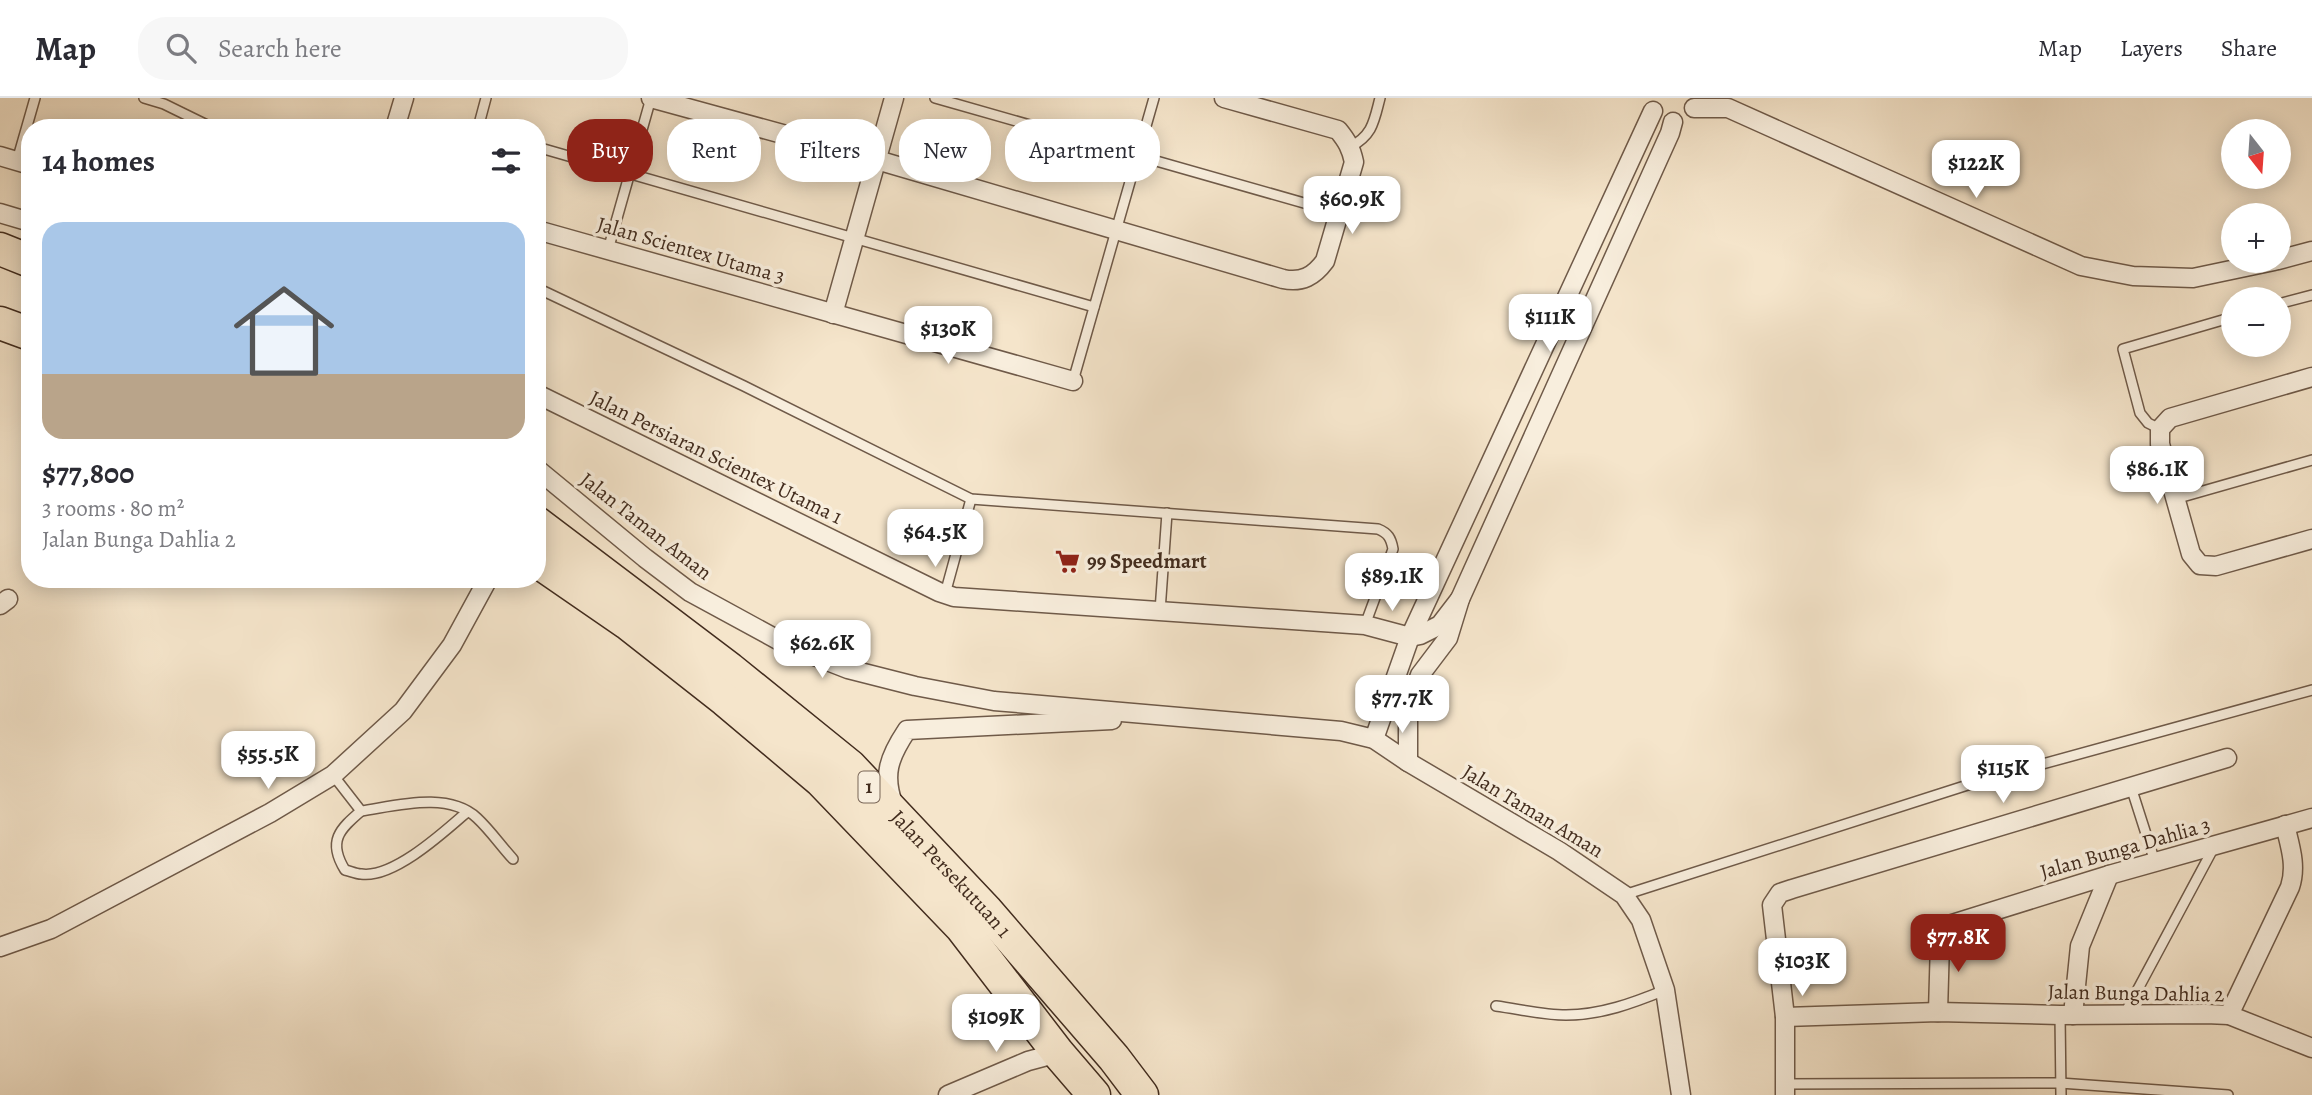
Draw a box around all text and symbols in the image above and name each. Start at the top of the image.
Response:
search box [138,17,628,80]
text: Map [35,26,96,71]
icon: search [162,29,200,67]
text: Search here [218,31,342,66]
text: Map [2038,32,2082,64]
text: Layers [2120,32,2183,64]
text: Share [2221,32,2277,64]
chip: Buy [567,119,653,182]
chip: Rent [667,119,761,182]
chip: Filters [775,119,885,182]
chip: New [899,119,991,182]
chip: Apartment [1005,119,1160,182]
north arrow [2221,119,2291,189]
map controls [2221,119,2291,357]
pin: $122K [1927,140,2025,200]
text: 14 homes [42,141,155,181]
icon: filters [487,142,525,180]
text: $122K [1948,147,2004,178]
pin: $60.9K [1295,176,1409,236]
text: $60.9K [1319,183,1385,214]
button: + [2221,203,2291,273]
street label: Jalan Scientex Utama 3 [594,210,788,290]
icon: home [221,268,347,394]
button: − [2221,287,2291,357]
pin: $111K [1501,294,1599,354]
text: $111K [1525,301,1575,332]
pin: $130K [899,306,997,366]
text: $130K [920,313,976,344]
street label: Jalan Persiaran Scientex Utama 1 [585,383,847,531]
pin: $86.1K [2100,446,2214,506]
text: $77,800 [42,453,134,493]
text: $86.1K [2126,453,2188,484]
street label: Jalan Taman Aman [574,466,718,586]
text: 3 rooms · 80 m² [42,493,184,524]
pin: $64.5K [878,510,992,569]
text: $64.5K [903,516,967,547]
text: Jalan Bunga Dahlia 2 [42,524,236,555]
supermarket icon: 99 Speedmart [1053,547,1081,575]
place label: 99 Speedmart [1087,547,1207,575]
pin: $89.1K [1335,554,1449,613]
text: $89.1K [1361,560,1423,591]
pin: $62.6K [765,620,879,680]
text: $62.6K [790,627,854,658]
pin: $77.7K [1345,676,1459,735]
text: $77.7K [1371,682,1433,713]
pin: $55.5K [211,732,325,791]
text: $55.5K [237,738,299,769]
pin: $115K [1954,746,2052,805]
text: $115K [1977,752,2029,783]
street label: Jalan Taman Aman [1457,758,1609,864]
road number: 1 [858,772,880,802]
street label: Jalan Persekutuan 1 [884,804,1018,944]
street label: Jalan Bunga Dahlia 3 [2037,810,2213,886]
pin: $77.8K [1901,914,2015,974]
text: $77.8K [1927,921,1989,952]
pin: $103K [1753,939,1851,998]
text: $103K [1774,945,1830,976]
street label: Jalan Bunga Dahlia 2 [2047,977,2225,1009]
pin: $109K [947,995,1045,1054]
text: $109K [968,1001,1024,1032]

